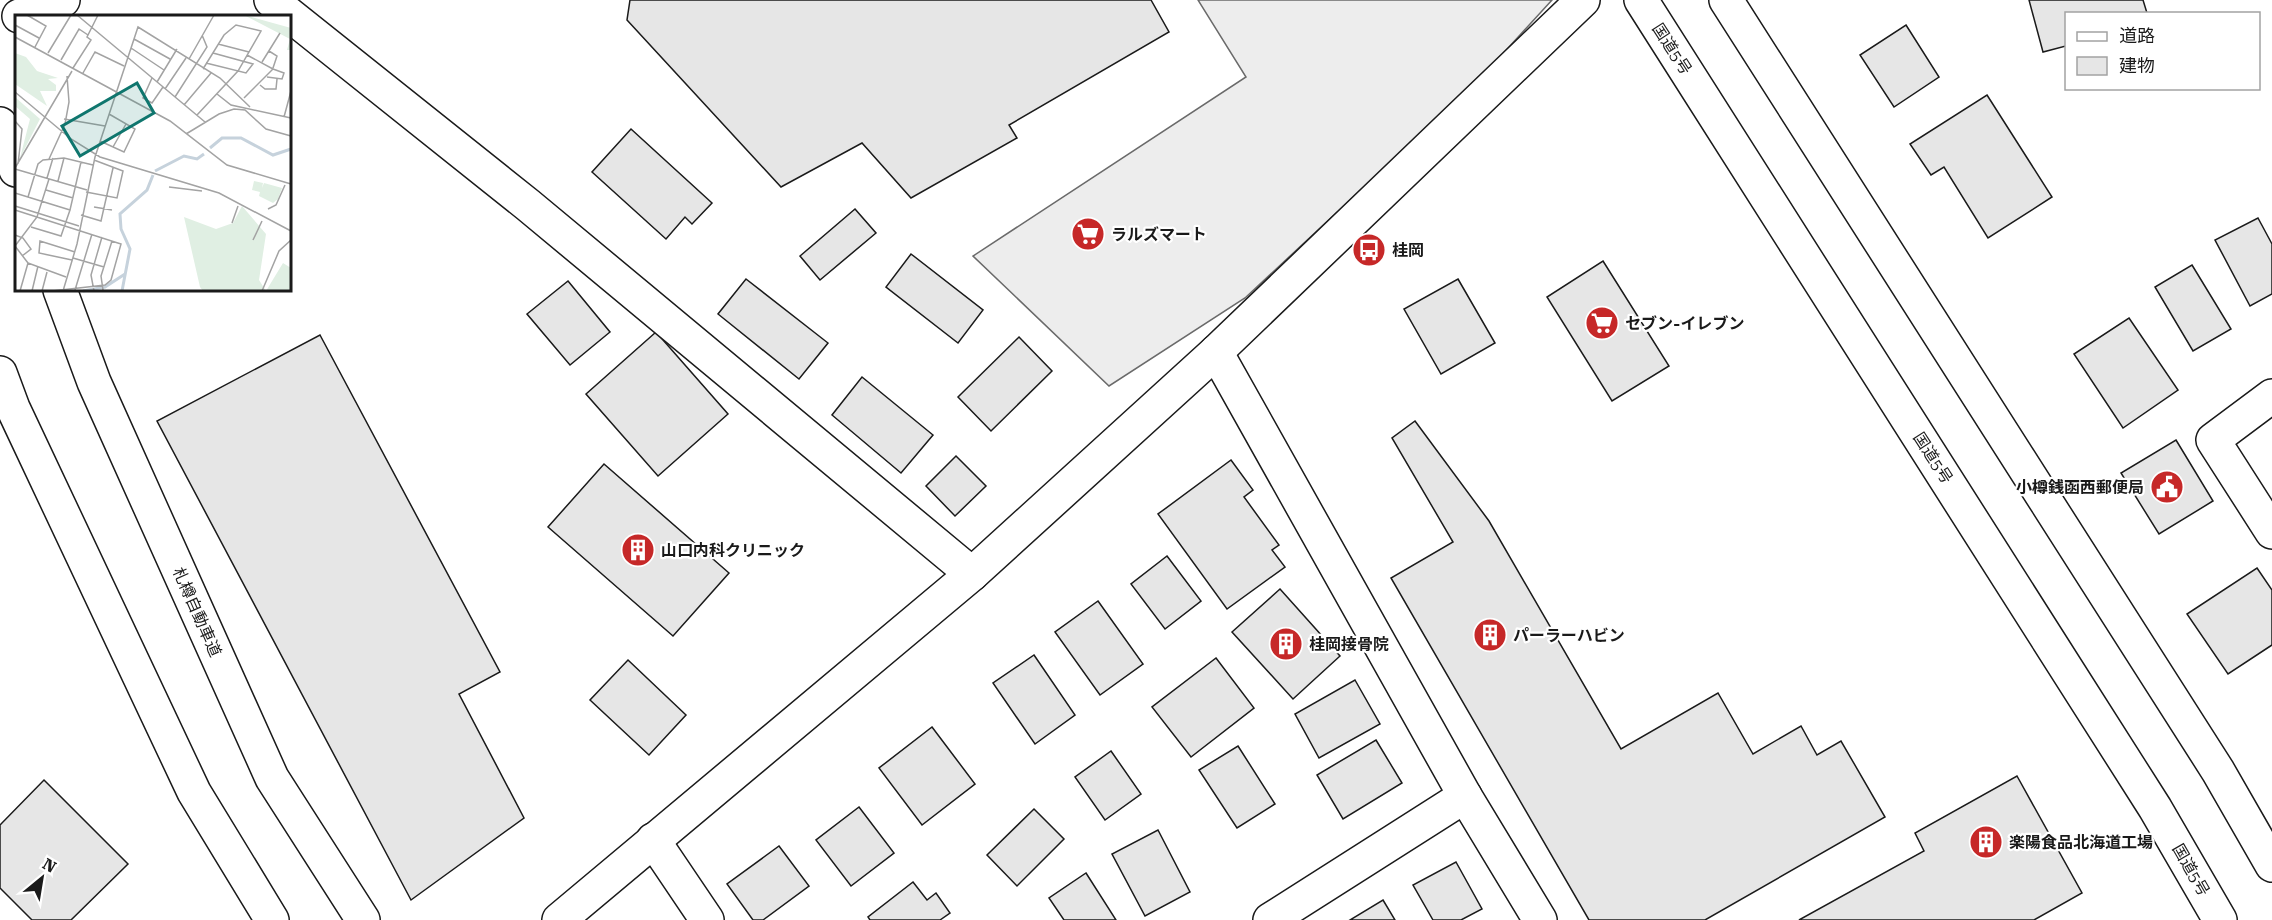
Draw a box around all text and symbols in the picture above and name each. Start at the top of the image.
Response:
legend [2065,12,2260,90]
inset map [15,15,291,291]
street label: 国道5号 [1649,20,1695,78]
text: 道路 [2119,25,2155,46]
text: 建物 [2119,55,2155,76]
supermarket icon: ラルズマート [1070,216,1106,252]
place label: ラルズマート [1111,225,1207,244]
bus stop icon: 桂岡 [1351,232,1387,268]
place label: 桂岡 [1392,241,1424,260]
supermarket icon: セブン-イレブン [1584,305,1620,341]
place label: セブン-イレブン [1625,314,1744,333]
street label: 国道5号 [1910,429,1956,487]
public building icon: 小樽銭函西郵便局 [2149,469,2185,505]
place label: 小樽銭函西郵便局 [2016,478,2144,497]
building icon: 山口内科クリニック [620,532,656,568]
place label: 山口内科クリニック [661,541,805,560]
street label: 札樽自動車道 [169,564,225,660]
building icon: パーラーハビン [1472,617,1508,653]
building icon: 桂岡接骨院 [1268,626,1304,662]
place label: パーラーハビン [1513,626,1625,645]
place label: 桂岡接骨院 [1309,635,1389,654]
building icon: 楽陽食品北海道工場 [1968,824,2004,860]
place label: 楽陽食品北海道工場 [2009,833,2153,852]
street label: 国道5号 [2169,841,2213,899]
north arrow [12,848,72,908]
text: N [39,854,59,877]

